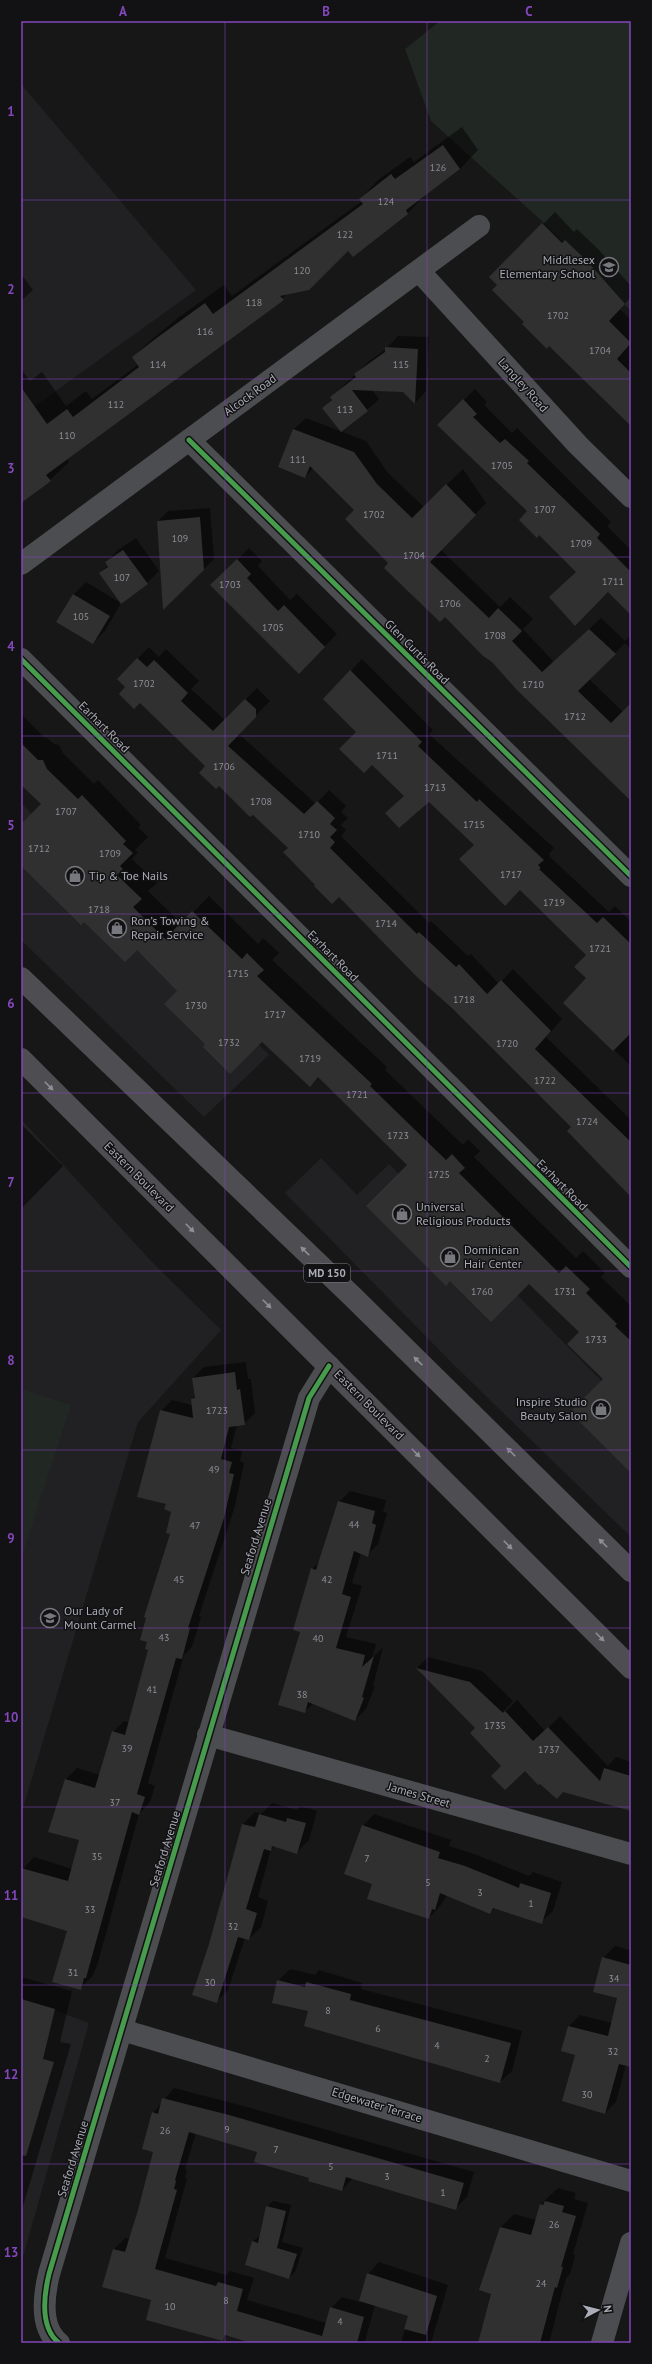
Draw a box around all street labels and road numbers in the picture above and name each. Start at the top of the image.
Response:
street label: Langley Road [495,354,552,415]
street label: Alcock Road [220,370,279,419]
street label: Glen Curtis Road [382,616,453,687]
street label: Earhart Road [76,698,133,755]
street label: Earhart Road [305,927,362,984]
street label: Eastern Boulevard [101,1139,177,1215]
street label: Earhart Road [534,1156,591,1213]
road number: MD 150 [304,1264,350,1282]
street label: Eastern Boulevard [331,1367,407,1443]
street label: Seaford Avenue [237,1497,274,1577]
street label: James Street [385,1778,452,1811]
street label: Seaford Avenue [146,1809,183,1889]
street label: Edgewater Terrace [330,2084,424,2125]
street label: Seaford Avenue [54,2119,91,2199]

